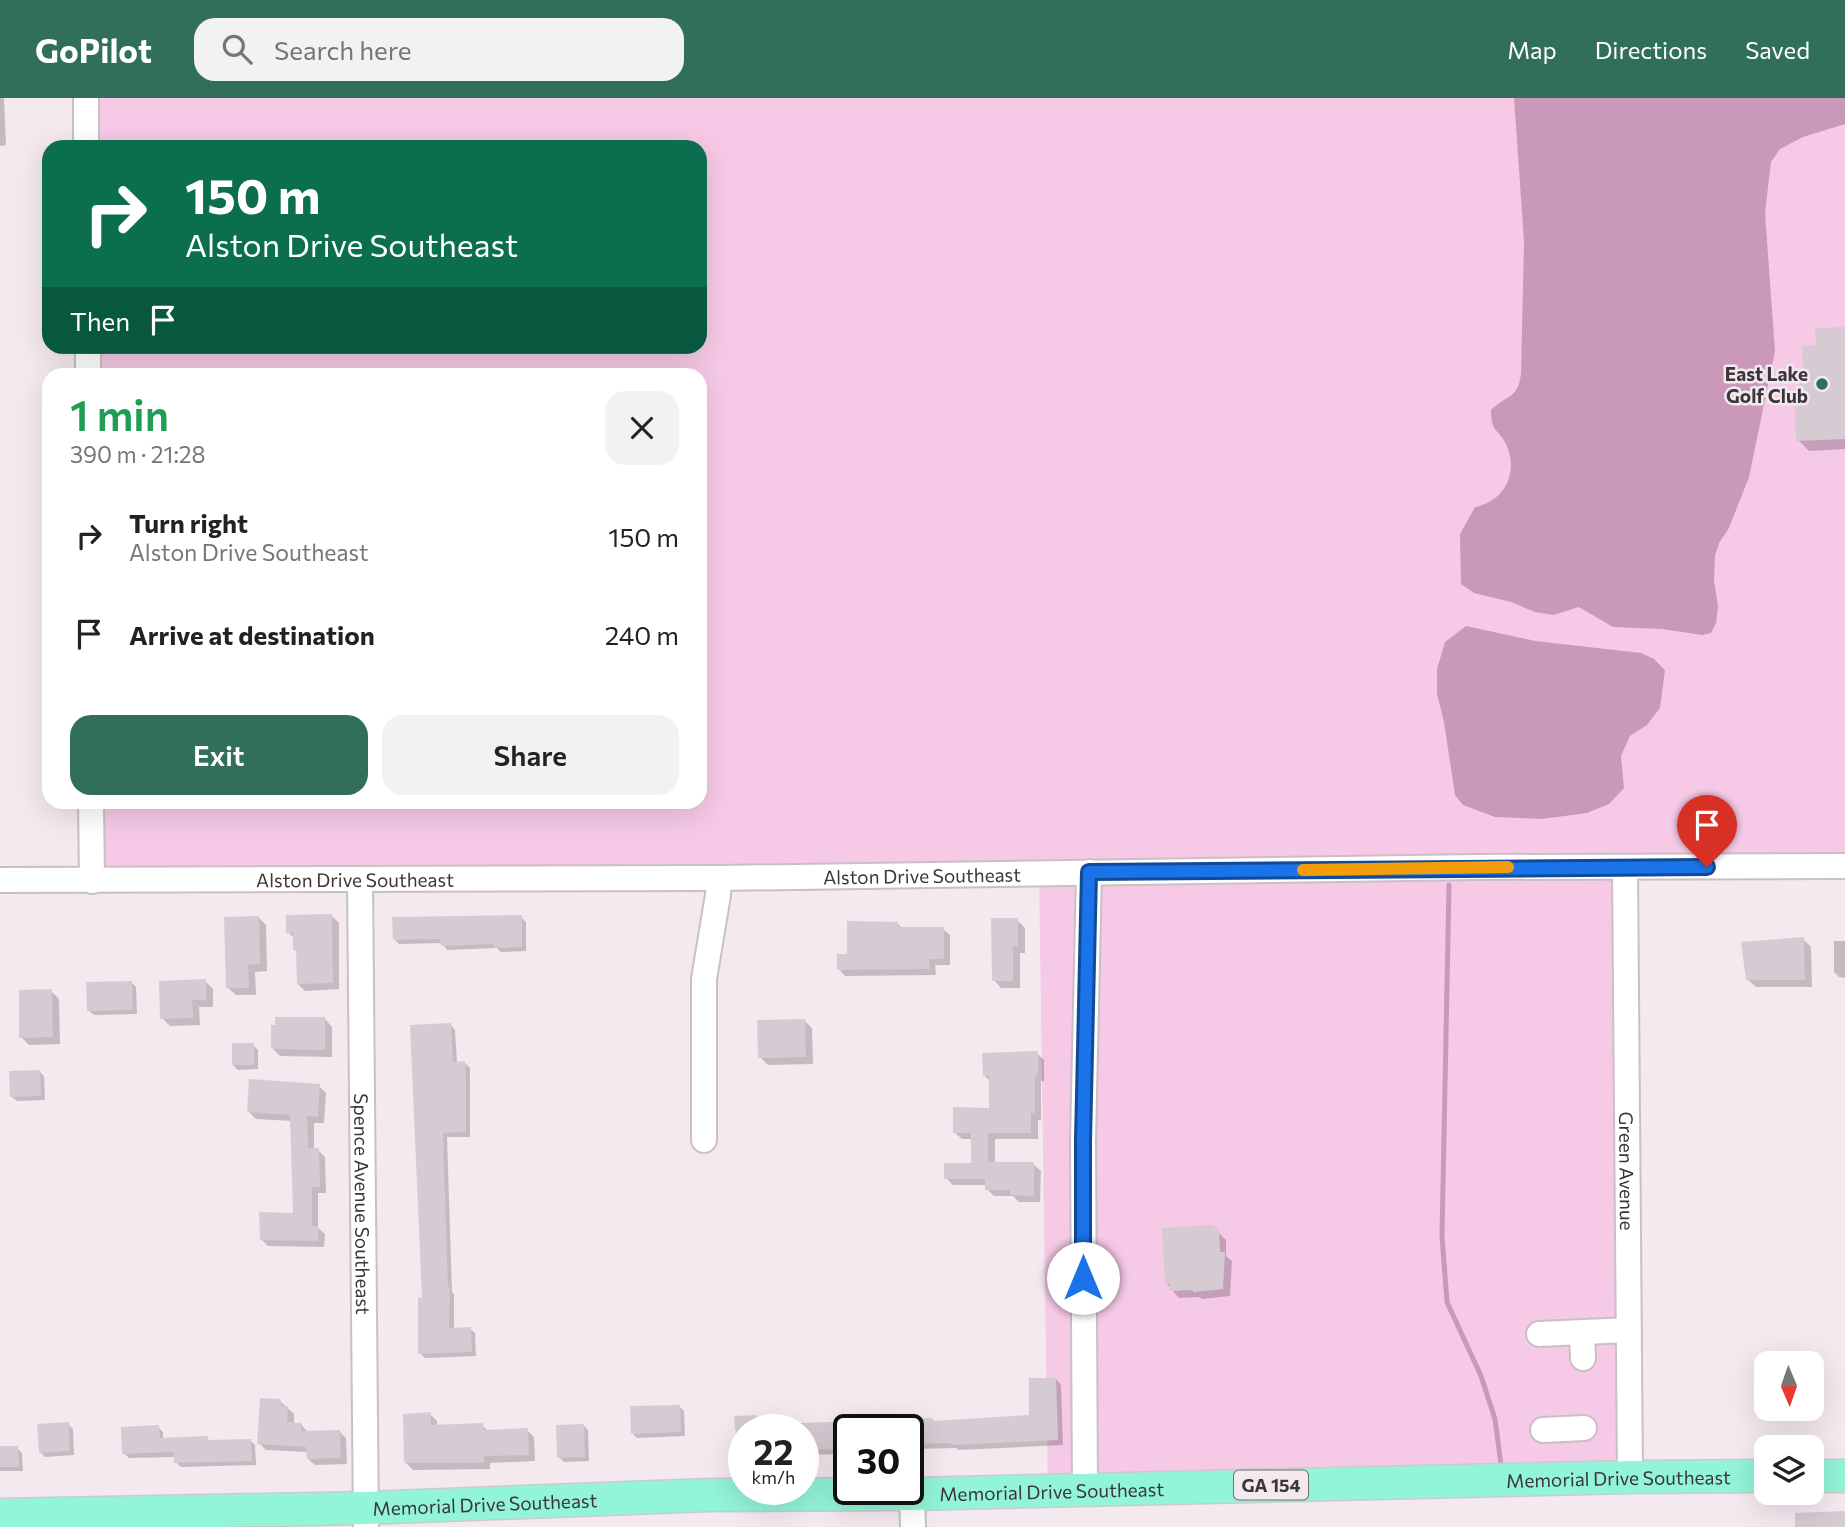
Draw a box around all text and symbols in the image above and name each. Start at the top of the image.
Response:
search box [194,18,684,81]
text: GoPilot [35,29,152,70]
icon: search [218,30,256,68]
text: Search here [274,34,411,65]
text: Map [1507,35,1557,64]
text: Directions [1595,35,1707,64]
text: Saved [1745,35,1810,64]
text: 150 m [185,164,320,224]
icon: right [70,168,161,259]
text: Alston Drive Southeast [185,224,518,264]
icon: arrive [144,301,182,339]
text: Then [70,305,130,336]
place label: East Lake Golf Club [1725,362,1808,407]
marker: East Lake Golf Club [1814,376,1830,392]
text: 1 min [70,388,169,440]
button: close [605,391,679,465]
text: 390 m · 21:28 [70,440,205,468]
text: Turn right [129,507,248,538]
icon: right [70,517,108,555]
text: 150 m [608,521,679,552]
text: Alston Drive Southeast [129,538,368,566]
icon: arrive [70,615,108,653]
text: Arrive at destination [129,619,375,650]
text: 240 m [605,619,679,650]
button: Exit [70,715,368,795]
button: Share [382,715,679,795]
pin [1677,795,1737,867]
icon: arrive [1688,806,1726,844]
street label: Alston Drive Southeast [823,862,1021,888]
street label: Alston Drive Southeast [256,867,454,891]
street label: Spence Avenue Southeast [350,1093,376,1315]
street label: Green Avenue [1616,1111,1639,1231]
position arrow [1046,1241,1120,1315]
north arrow [1754,1351,1824,1421]
map controls [1754,1351,1824,1505]
speed limit sign: 30 [833,1414,924,1505]
text: 22 [754,1429,793,1472]
button: layers [1754,1435,1824,1505]
street label: Memorial Drive Southeast [1506,1465,1731,1491]
text: km/h [752,1466,795,1488]
road number: GA 154 [1234,1470,1308,1500]
street label: Memorial Drive Southeast [939,1477,1164,1505]
street label: Memorial Drive Southeast [372,1488,598,1519]

